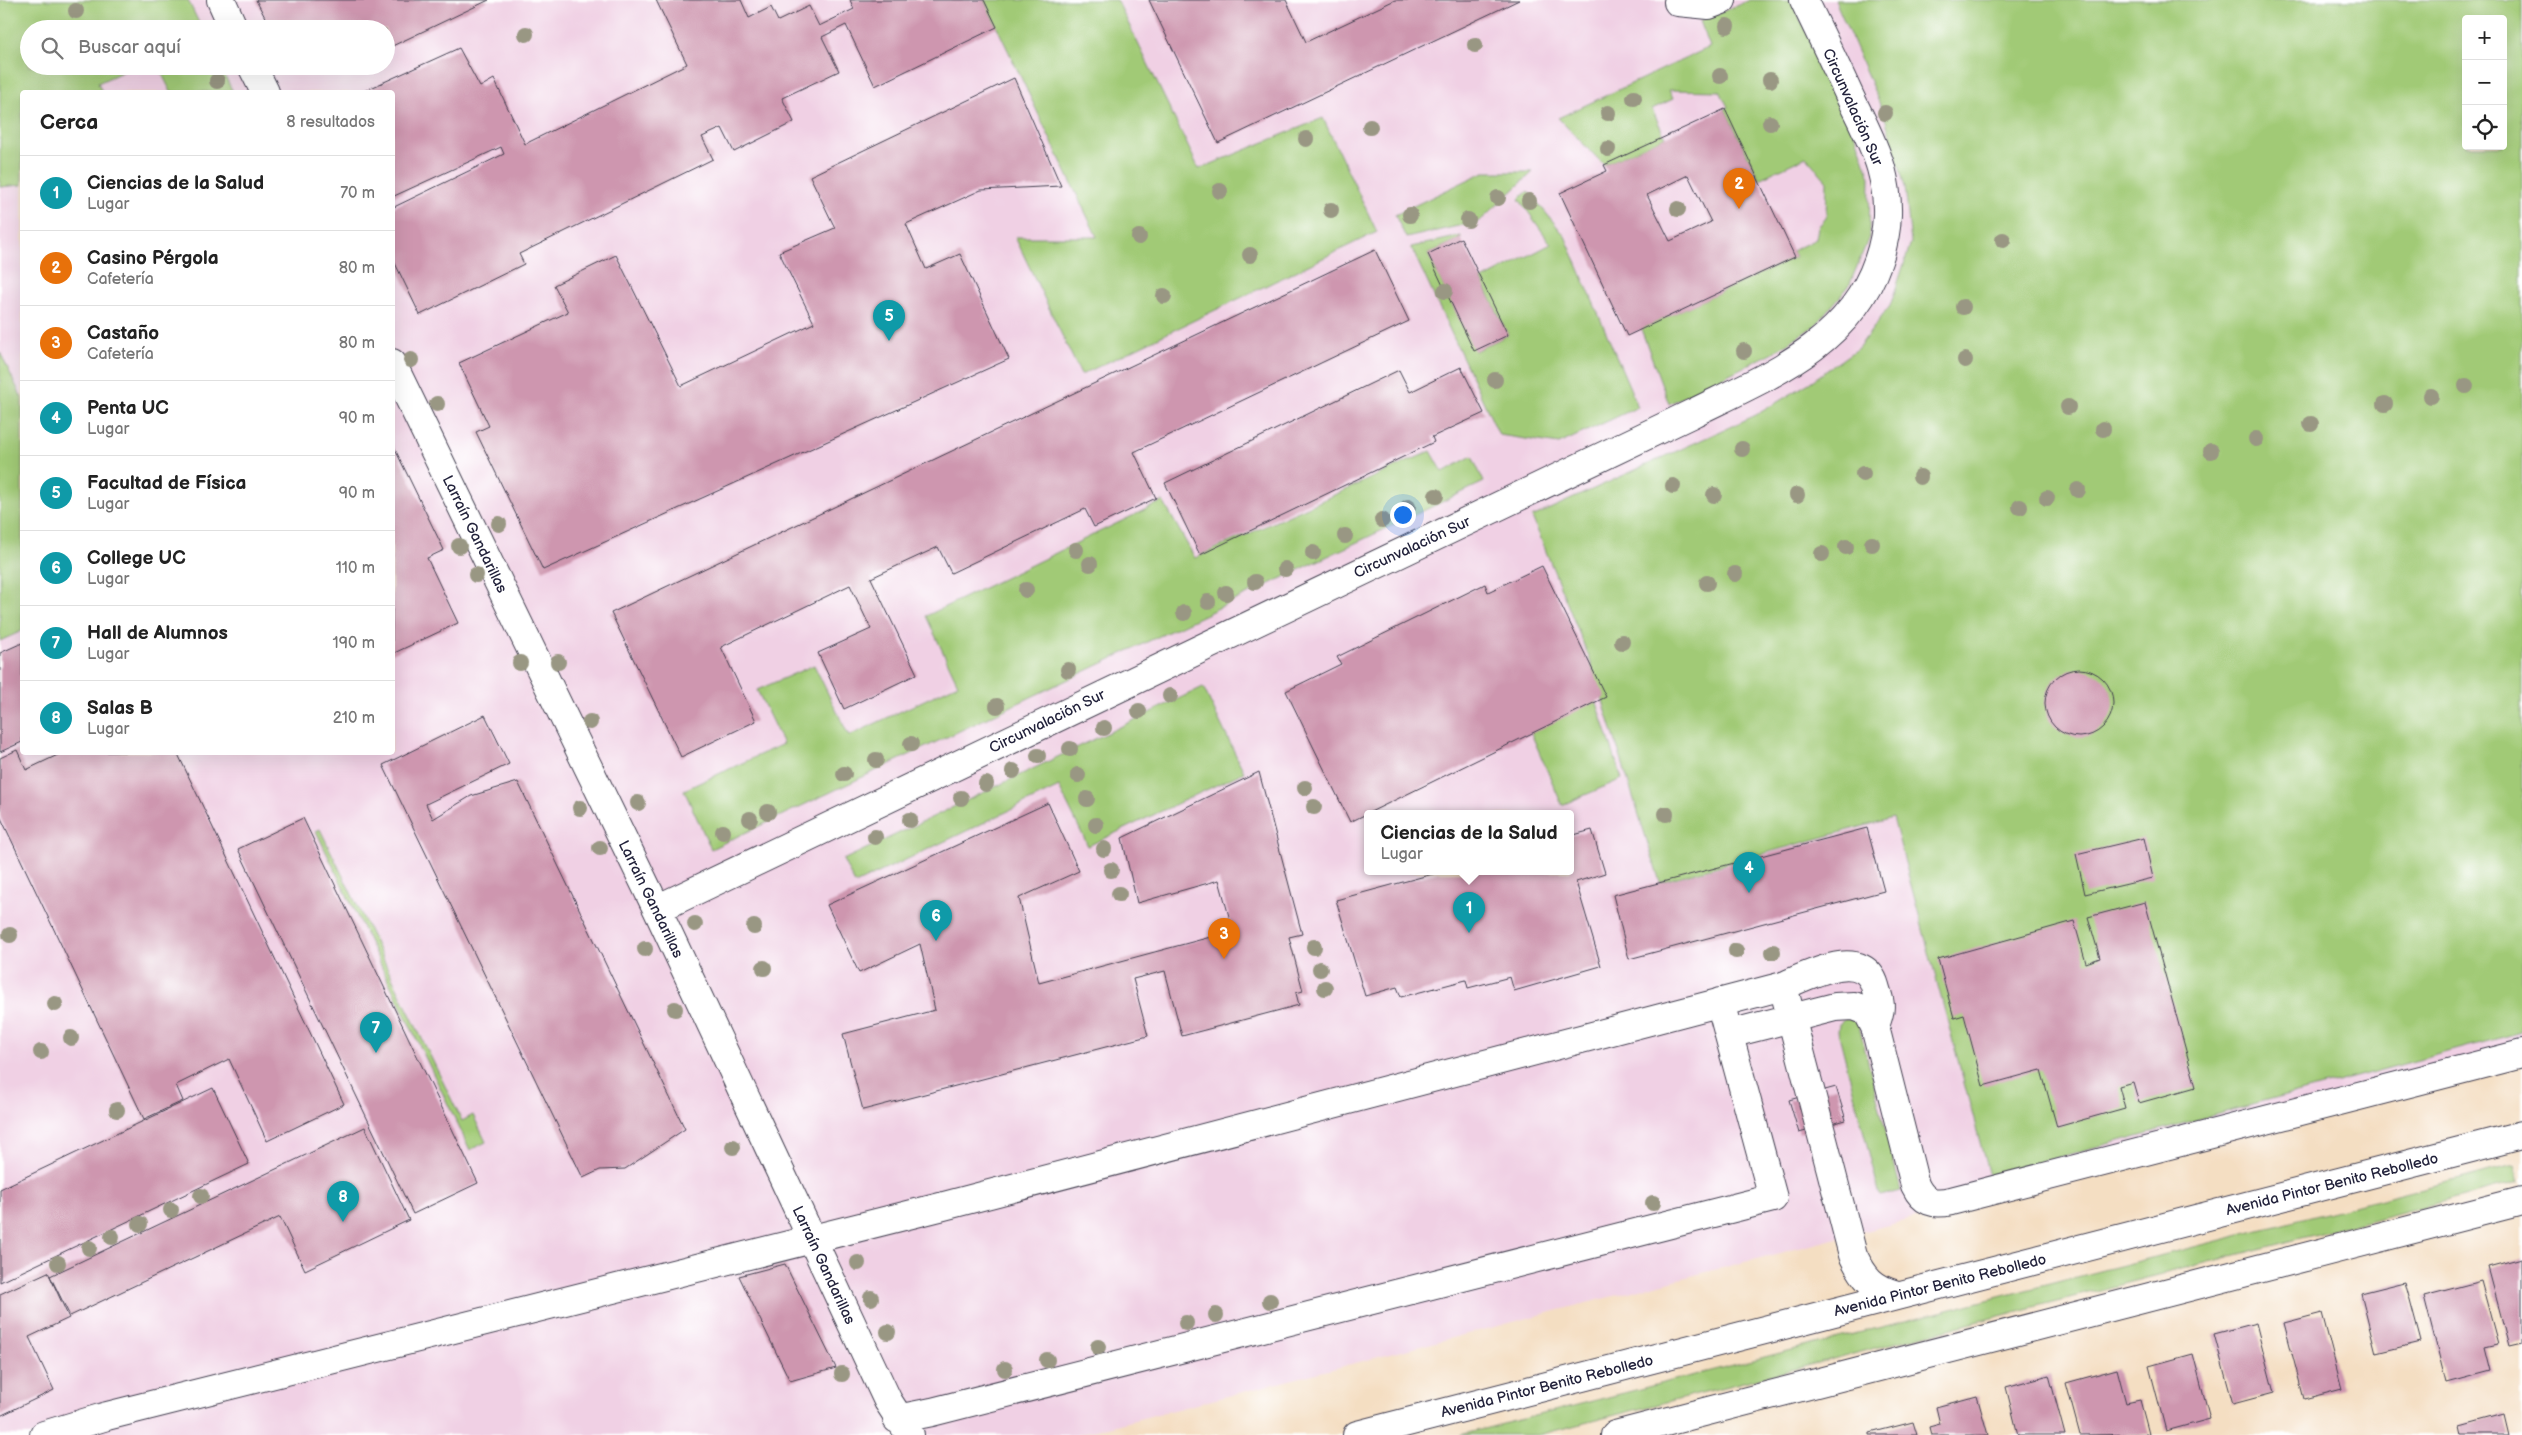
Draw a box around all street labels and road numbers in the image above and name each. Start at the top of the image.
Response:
street label: Circunvalación Sur [1818,46,1887,169]
street label: Larraín Gandarillas [438,472,511,597]
street label: Circunvalación Sur [1351,512,1474,583]
street label: Circunvalación Sur [986,685,1109,758]
street label: Larraín Gandarillas [614,837,687,962]
street label: Avenida Pintor Benito Rebolledo [2224,1149,2440,1220]
street label: Larraín Gandarillas [788,1203,860,1328]
street label: Avenida Pintor Benito Rebolledo [1832,1250,2048,1321]
street label: Avenida Pintor Benito Rebolledo [1439,1351,1655,1422]

